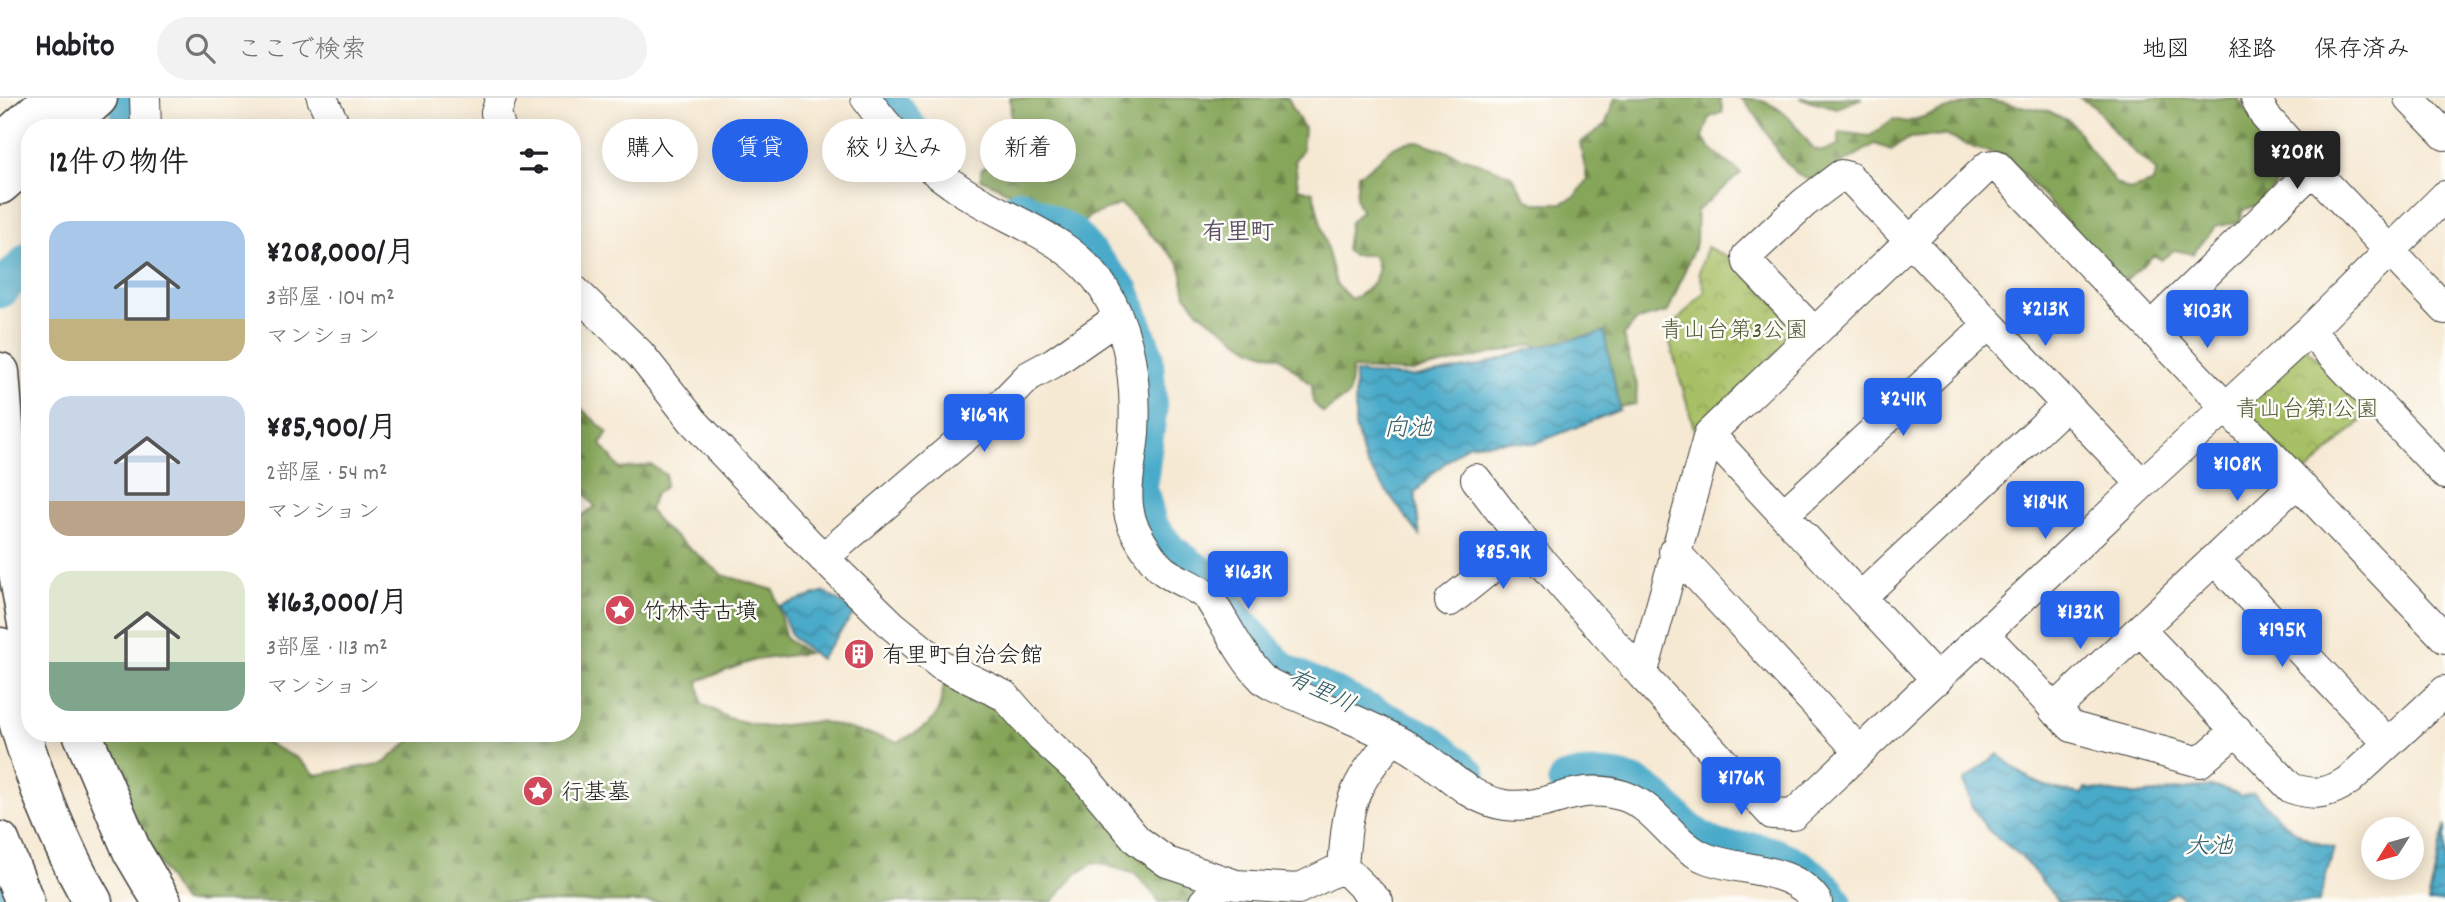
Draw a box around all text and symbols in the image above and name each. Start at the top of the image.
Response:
search box [157,17,647,80]
text: Habito [35,25,115,72]
icon: search [181,29,219,67]
text: ここで検索 [237,33,367,70]
text: 地図 [2142,34,2190,68]
text: 経路 [2228,34,2276,68]
text: 保存済み [2314,34,2410,68]
chip: 購入 [602,119,698,182]
chip: 賃貸 [712,119,808,182]
chip: 絞り込み [822,119,966,182]
chip: 新着 [980,119,1076,182]
pin: ¥208K [2248,132,2346,191]
text: ¥208K [2270,137,2324,170]
icon: filters [515,142,553,180]
text: 12件の物件 [49,144,189,187]
district label: 有里町 [1202,217,1274,251]
text: ¥208,000/月 [266,234,415,277]
icon: home [105,249,189,333]
text: 3部屋 · 104 m² [266,283,395,316]
pin: ¥213K [1996,288,2094,348]
pin: ¥103K [2158,290,2256,350]
text: ¥213K [2021,294,2069,327]
text: ¥103K [2182,296,2232,329]
park label: 青山台第3公園 [1660,316,1808,349]
text: マンション [266,322,380,355]
pin: ¥241K [1854,378,1952,438]
text: ¥241K [1880,384,1926,417]
pin: ¥169K [935,394,1033,454]
park label: 青山台第1公園 [2235,395,2379,428]
text: ¥169K [960,400,1008,433]
text: ¥85,900/月 [266,409,397,452]
water label: 向池 [1384,413,1433,447]
icon: home [105,424,189,508]
pin: ¥108K [2188,444,2286,503]
text: ¥108K [2213,449,2261,482]
text: 2部屋 · 54 m² [266,458,388,491]
pin: ¥184K [1996,482,2094,541]
text: ¥184K [2022,487,2068,520]
text: マンション [266,497,380,530]
pin: ¥85.9K [1446,532,1560,591]
text: ¥85.9K [1475,537,1531,570]
pin: ¥163K [1199,552,1297,611]
text: ¥163K [1224,557,1272,590]
text: ¥163,000/月 [266,584,408,627]
pin: ¥132K [2031,592,2129,651]
place icon: 竹林寺古墳 [603,593,637,627]
place label: 竹林寺古墳 [643,597,758,630]
text: ¥132K [2056,597,2104,630]
icon: home [105,599,189,683]
pin: ¥195K [2233,610,2331,669]
text: ¥195K [2258,615,2306,648]
text: 3部屋 · 113 m² [266,633,388,666]
building icon: 有里町自治会館 [842,637,876,671]
place label: 有里町自治会館 [882,641,1043,674]
water label: 有里川 [1281,662,1360,724]
text: マンション [266,672,380,705]
pin: ¥176K [1692,758,1790,817]
text: ¥176K [1718,763,1764,796]
place icon: 行基墓 [521,774,555,808]
place label: 行基墓 [561,778,630,811]
north arrow [2361,817,2424,880]
map controls [2361,817,2424,880]
water label: 大池 [2185,831,2234,865]

